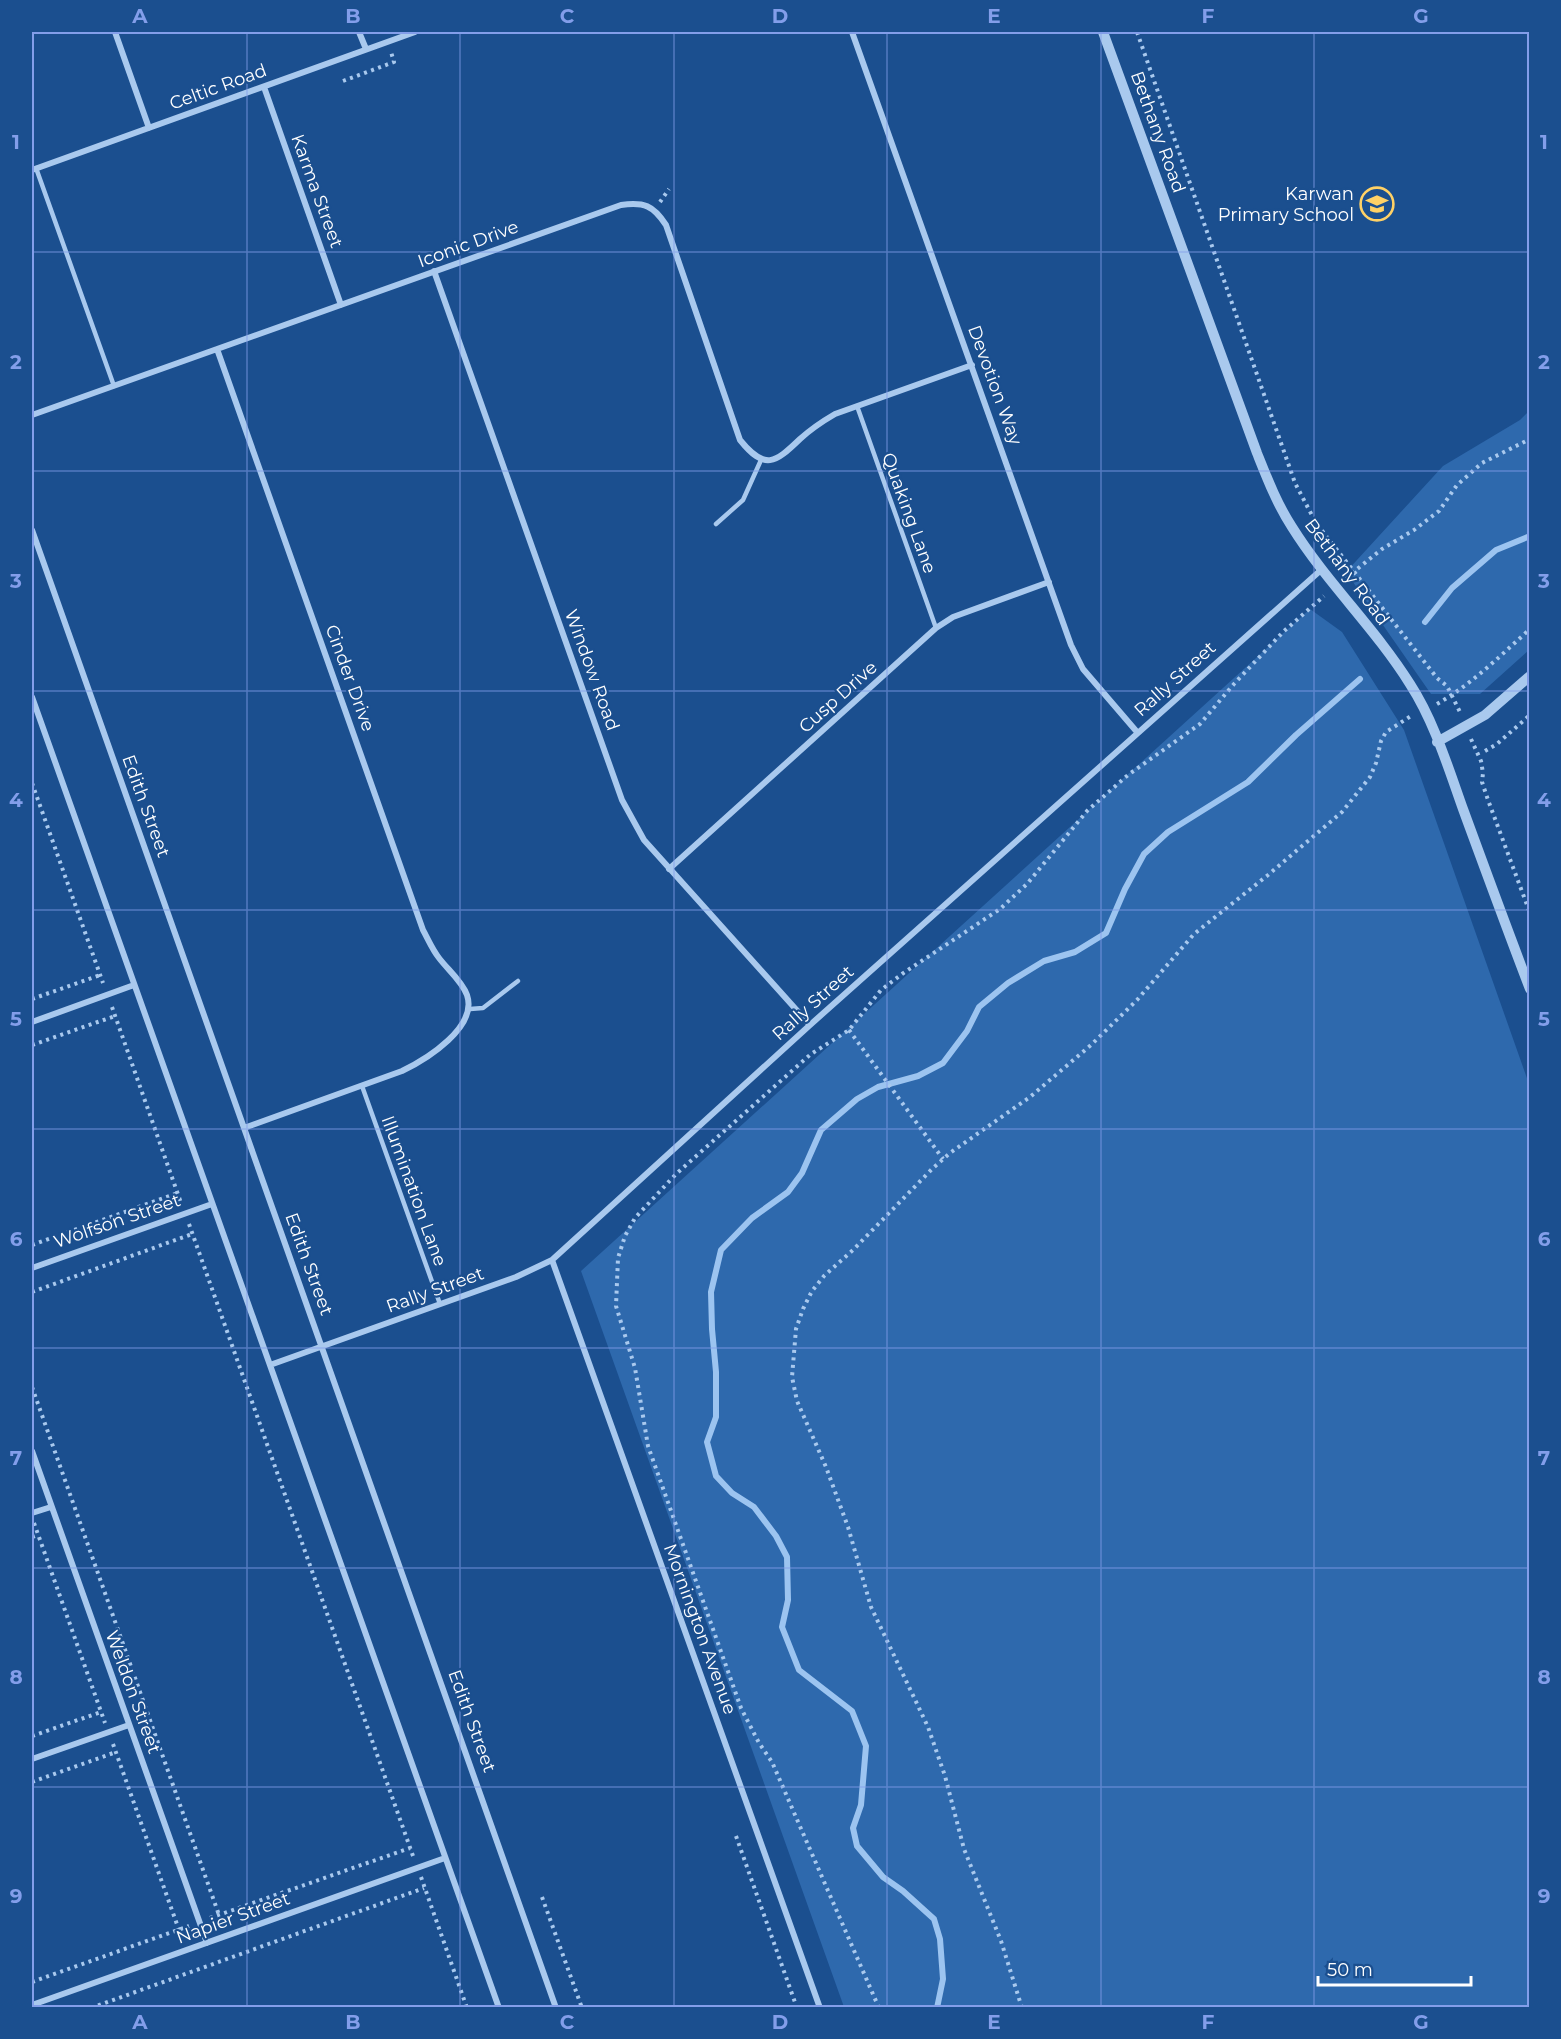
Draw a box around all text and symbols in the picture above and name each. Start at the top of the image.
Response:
text: A [131,4,148,28]
text: B [345,4,361,28]
text: C [560,4,575,28]
text: D [772,4,788,28]
text: E [987,4,1001,28]
text: F [1202,4,1215,28]
text: G [1413,4,1429,28]
street label: Celtic Road [166,59,270,115]
street label: Bethany Road [1126,68,1190,196]
text: 1 [12,130,20,154]
text: 1 [1540,130,1548,154]
street label: Karma Street [286,131,348,251]
place label: Karwan Primary School [1218,183,1354,226]
school or university icon: Karwan Primary School [1359,186,1395,222]
street label: Iconic Drive [415,216,522,272]
street label: Devotion Way [963,322,1027,448]
text: 2 [10,350,22,374]
text: 2 [1538,350,1550,374]
street label: Quaking Lane [877,450,941,577]
street label: Bethany Road [1300,514,1394,630]
text: 3 [9,569,22,593]
text: 3 [1537,569,1550,593]
street label: Window Road [560,606,624,734]
street label: Cinder Drive [321,622,380,734]
street label: Rally Street [1130,637,1220,721]
street label: Cusp Drive [794,656,882,738]
street label: Edith Street [117,752,175,860]
text: 4 [9,788,23,812]
text: 4 [1537,788,1551,812]
street label: Rally Street [768,961,858,1045]
text: 5 [10,1007,22,1031]
text: 5 [1538,1007,1550,1031]
street label: Illumination Lane [377,1113,451,1269]
street label: Wolfson Street [51,1189,183,1253]
street label: Edith Street [280,1210,338,1318]
text: 6 [10,1227,23,1251]
text: 6 [1538,1227,1551,1251]
street label: Rally Street [383,1262,487,1318]
text: 7 [10,1446,22,1470]
text: 7 [1538,1446,1550,1470]
street label: Mornington Avenue [659,1541,741,1718]
street label: Weldon Street [101,1627,165,1757]
text: 8 [9,1665,23,1689]
text: 8 [1537,1665,1551,1689]
street label: Edith Street [443,1667,501,1775]
text: 9 [10,1884,22,1908]
text: 9 [1538,1884,1550,1908]
street label: Napier Street [173,1887,293,1949]
scale bar [1318,1949,1471,1987]
text: 50 m [1327,1959,1373,1981]
text: A [131,2010,148,2034]
text: B [345,2010,361,2034]
text: C [560,2010,575,2034]
text: D [772,2010,788,2034]
text: E [987,2010,1001,2034]
text: F [1202,2010,1215,2034]
text: G [1413,2010,1429,2034]

